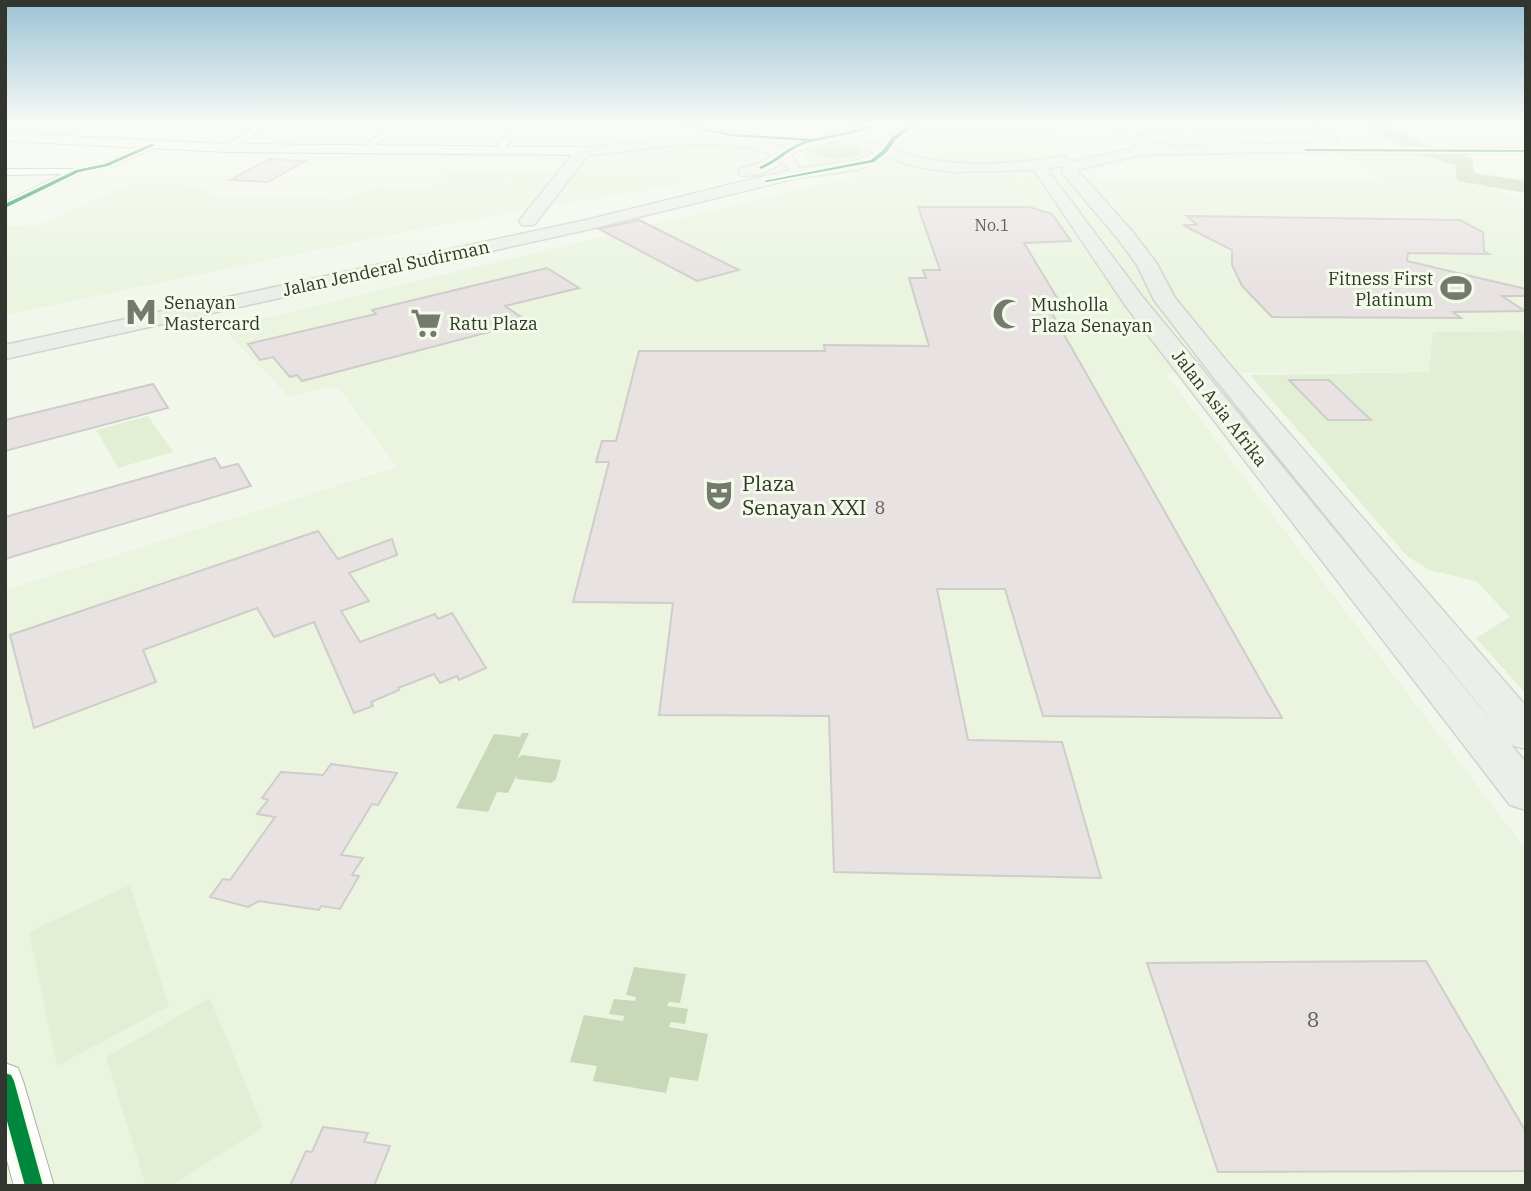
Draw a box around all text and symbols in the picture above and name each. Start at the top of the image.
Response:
house number: No.1 [975,215,1009,235]
street label: Jalan Jenderal Sudirman [280,235,492,301]
place label: Fitness First Platinum [1328,267,1433,311]
sports icon: Fitness First Platinum [1439,271,1473,305]
place label: Senayan Mastercard [164,291,260,335]
place label: Musholla Plaza Senayan [1031,293,1153,337]
metro station icon: Senayan Mastercard [124,295,158,329]
mosque icon: Musholla Plaza Senayan [991,297,1025,331]
supermarket icon: Ratu Plaza [409,306,443,340]
place label: Ratu Plaza [449,312,538,335]
street label: Jalan Asia Afrika [1167,345,1273,471]
place label: Plaza Senayan XXI [742,469,866,521]
theatre icon: Plaza Senayan XXI [702,478,736,512]
house number: 8 [875,496,885,519]
house number: 8 [1307,1005,1319,1033]

